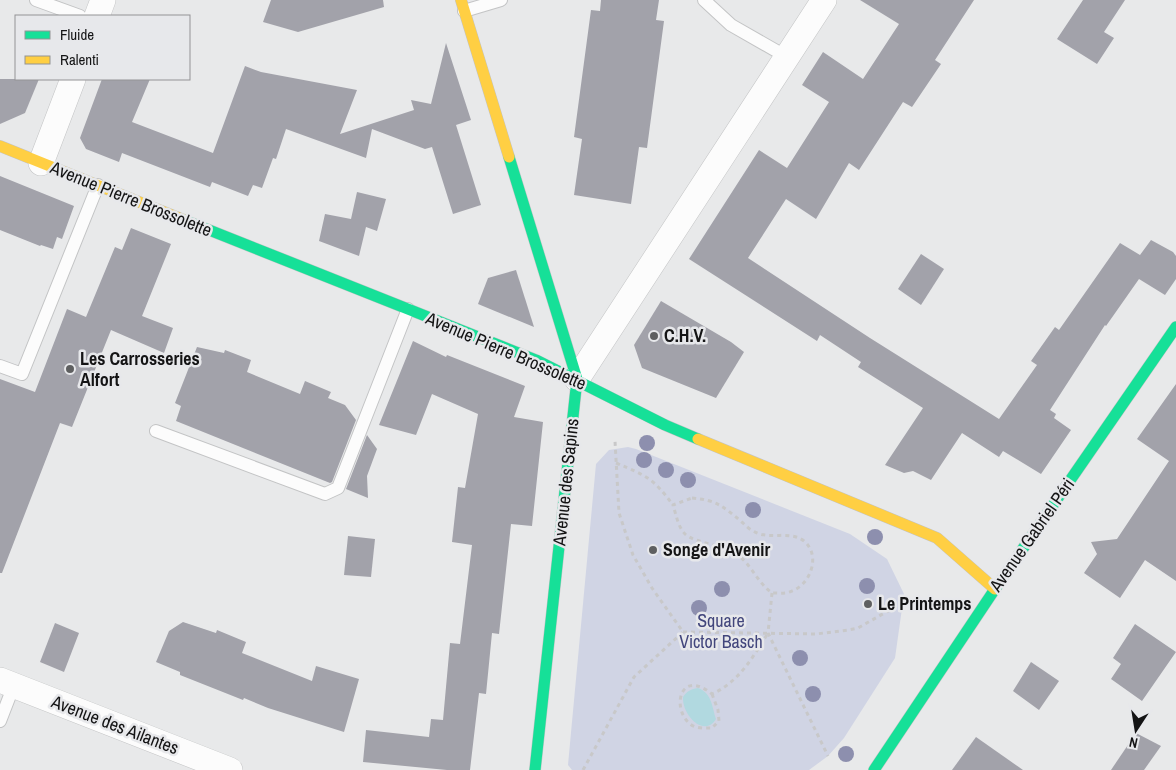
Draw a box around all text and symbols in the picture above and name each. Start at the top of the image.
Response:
legend [15,15,190,80]
text: Fluide [60,24,94,45]
text: Ralenti [60,49,99,70]
street label: Avenue Pierre Brossolette [46,154,216,242]
street label: Avenue Pierre Brossolette [421,305,590,396]
place label: C.H.V. [664,323,706,348]
marker: C.H.V. [648,330,660,342]
place label: Les Carrosseries Alfort [80,346,200,392]
marker: Les Carrosseries Alfort [64,363,76,375]
street label: Avenue des Sapins [546,417,585,548]
street label: Avenue Gabriel Péri [982,473,1080,597]
place label: Songe d'Avenir [663,537,770,562]
marker: Songe d'Avenir [647,544,659,556]
place label: Le Printemps [878,591,972,616]
marker: Le Printemps [862,598,874,610]
park label: Square Victor Basch [679,608,763,654]
street label: Avenue des Ailantes [47,688,182,760]
north arrow [1111,705,1161,755]
text: N [1127,733,1139,752]

